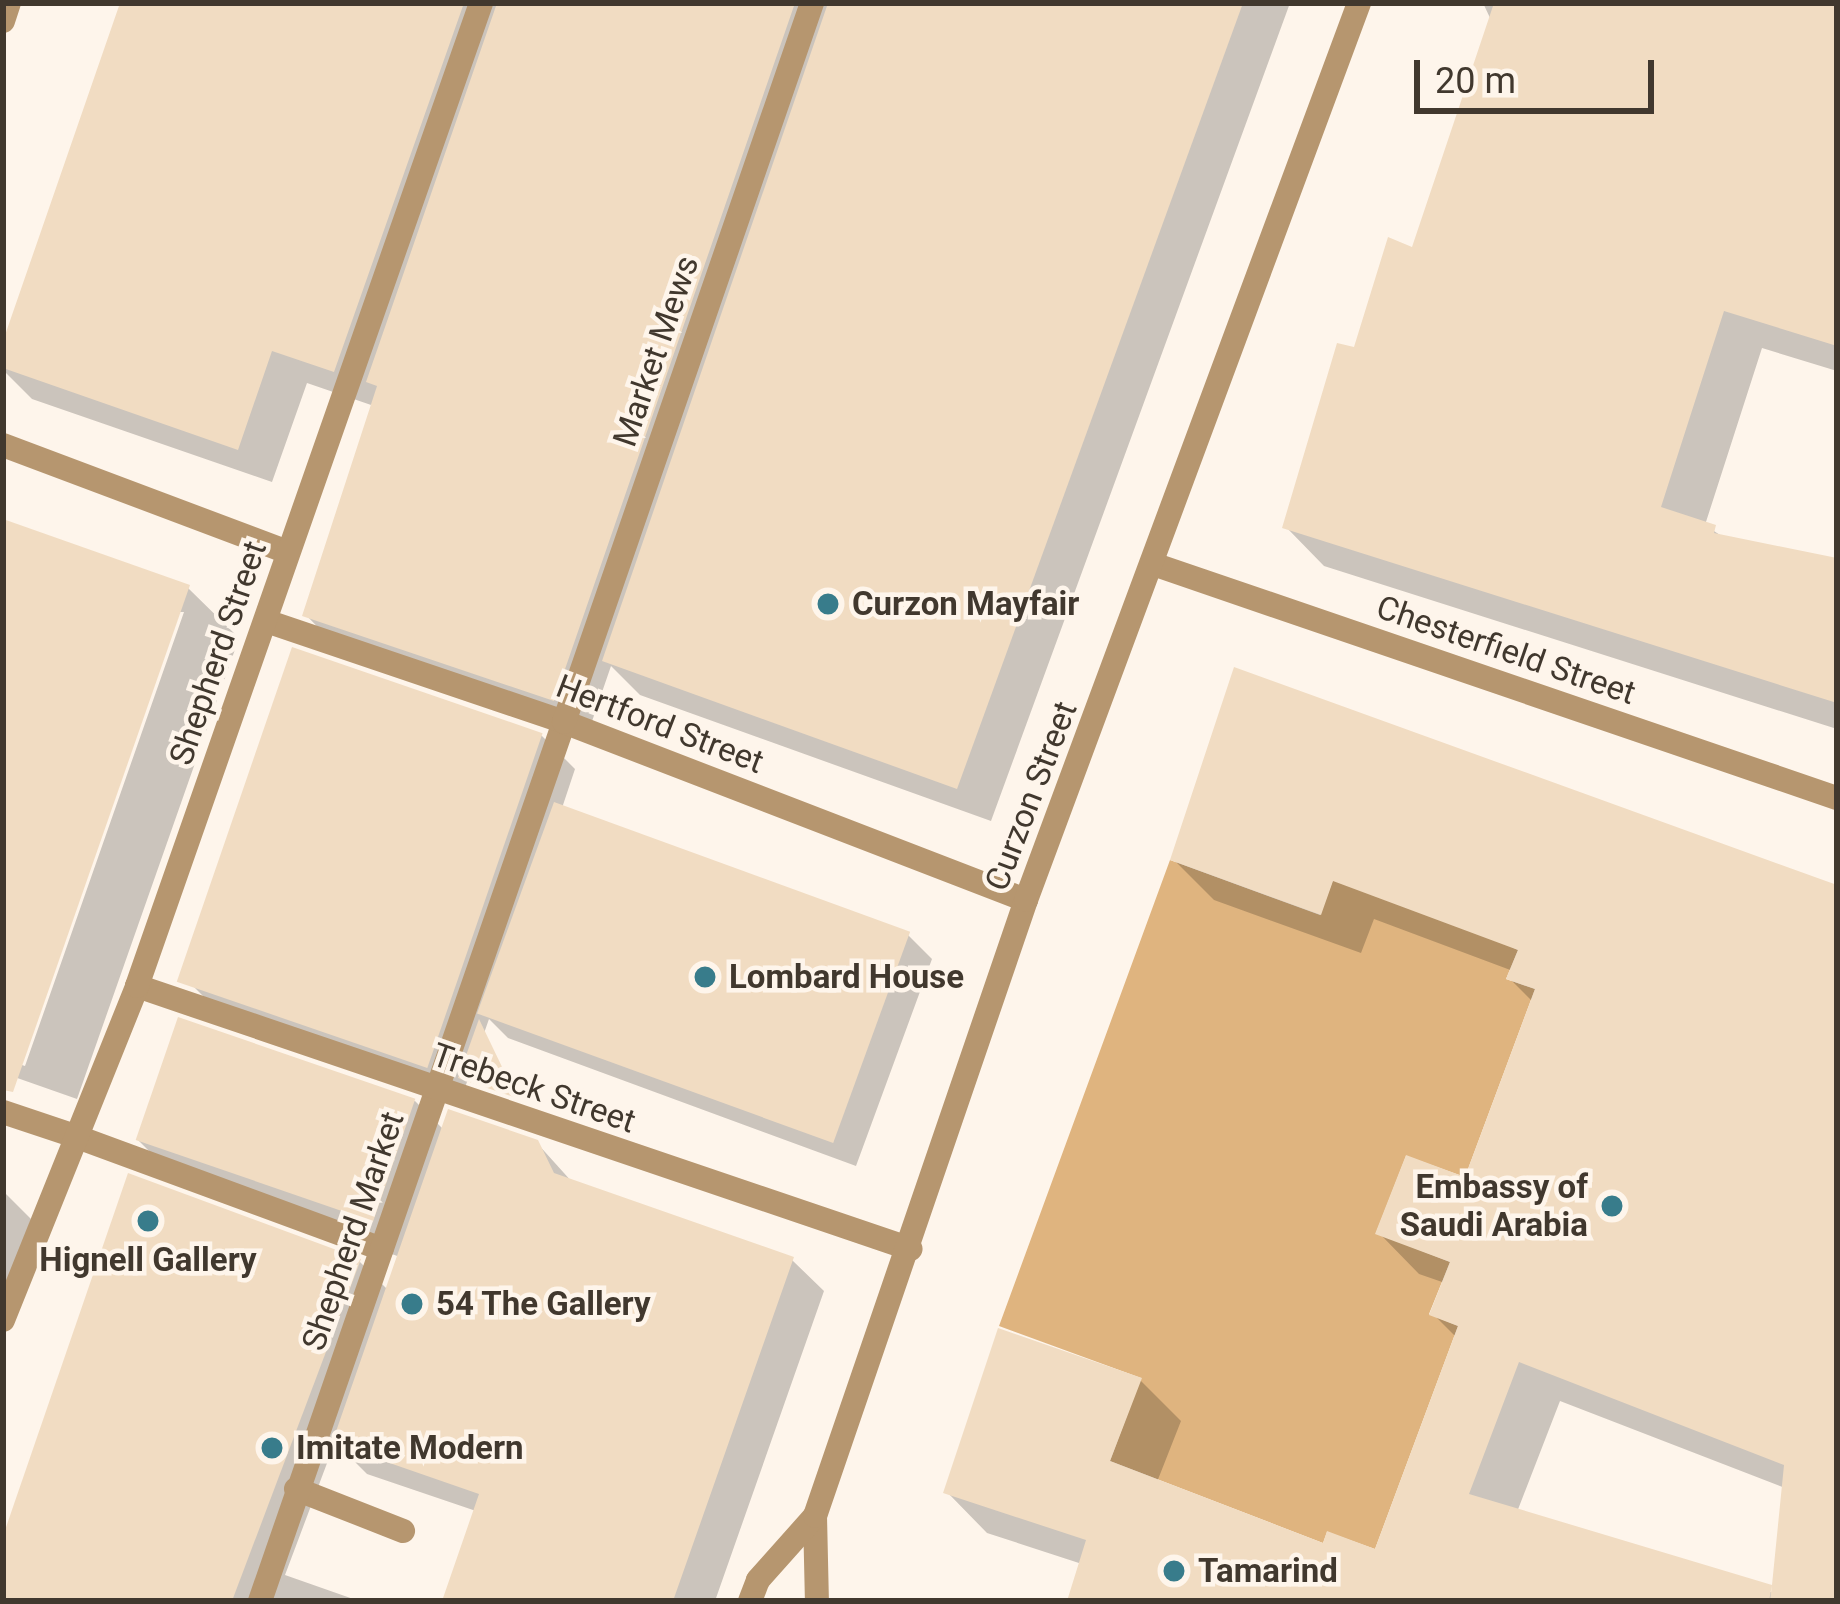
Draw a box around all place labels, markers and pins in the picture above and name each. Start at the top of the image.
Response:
place label: Curzon Mayfair [852,584,1079,624]
marker: Curzon Mayfair [815,591,841,617]
place label: Lombard House [729,957,964,997]
marker: Lombard House [692,964,718,990]
place label: Embassy of Saudi Arabia [1400,1167,1588,1245]
marker: Embassy of Saudi Arabia [1599,1193,1625,1219]
marker: Hignell Gallery [135,1208,161,1234]
place label: Hignell Gallery [39,1240,257,1280]
place label: 54 The Gallery [436,1284,651,1324]
marker: 54 The Gallery [399,1291,425,1317]
place label: Imitate Modern [296,1428,523,1468]
marker: Imitate Modern [259,1435,285,1461]
place label: Tamarind [1198,1551,1338,1591]
marker: Tamarind [1161,1558,1187,1584]

